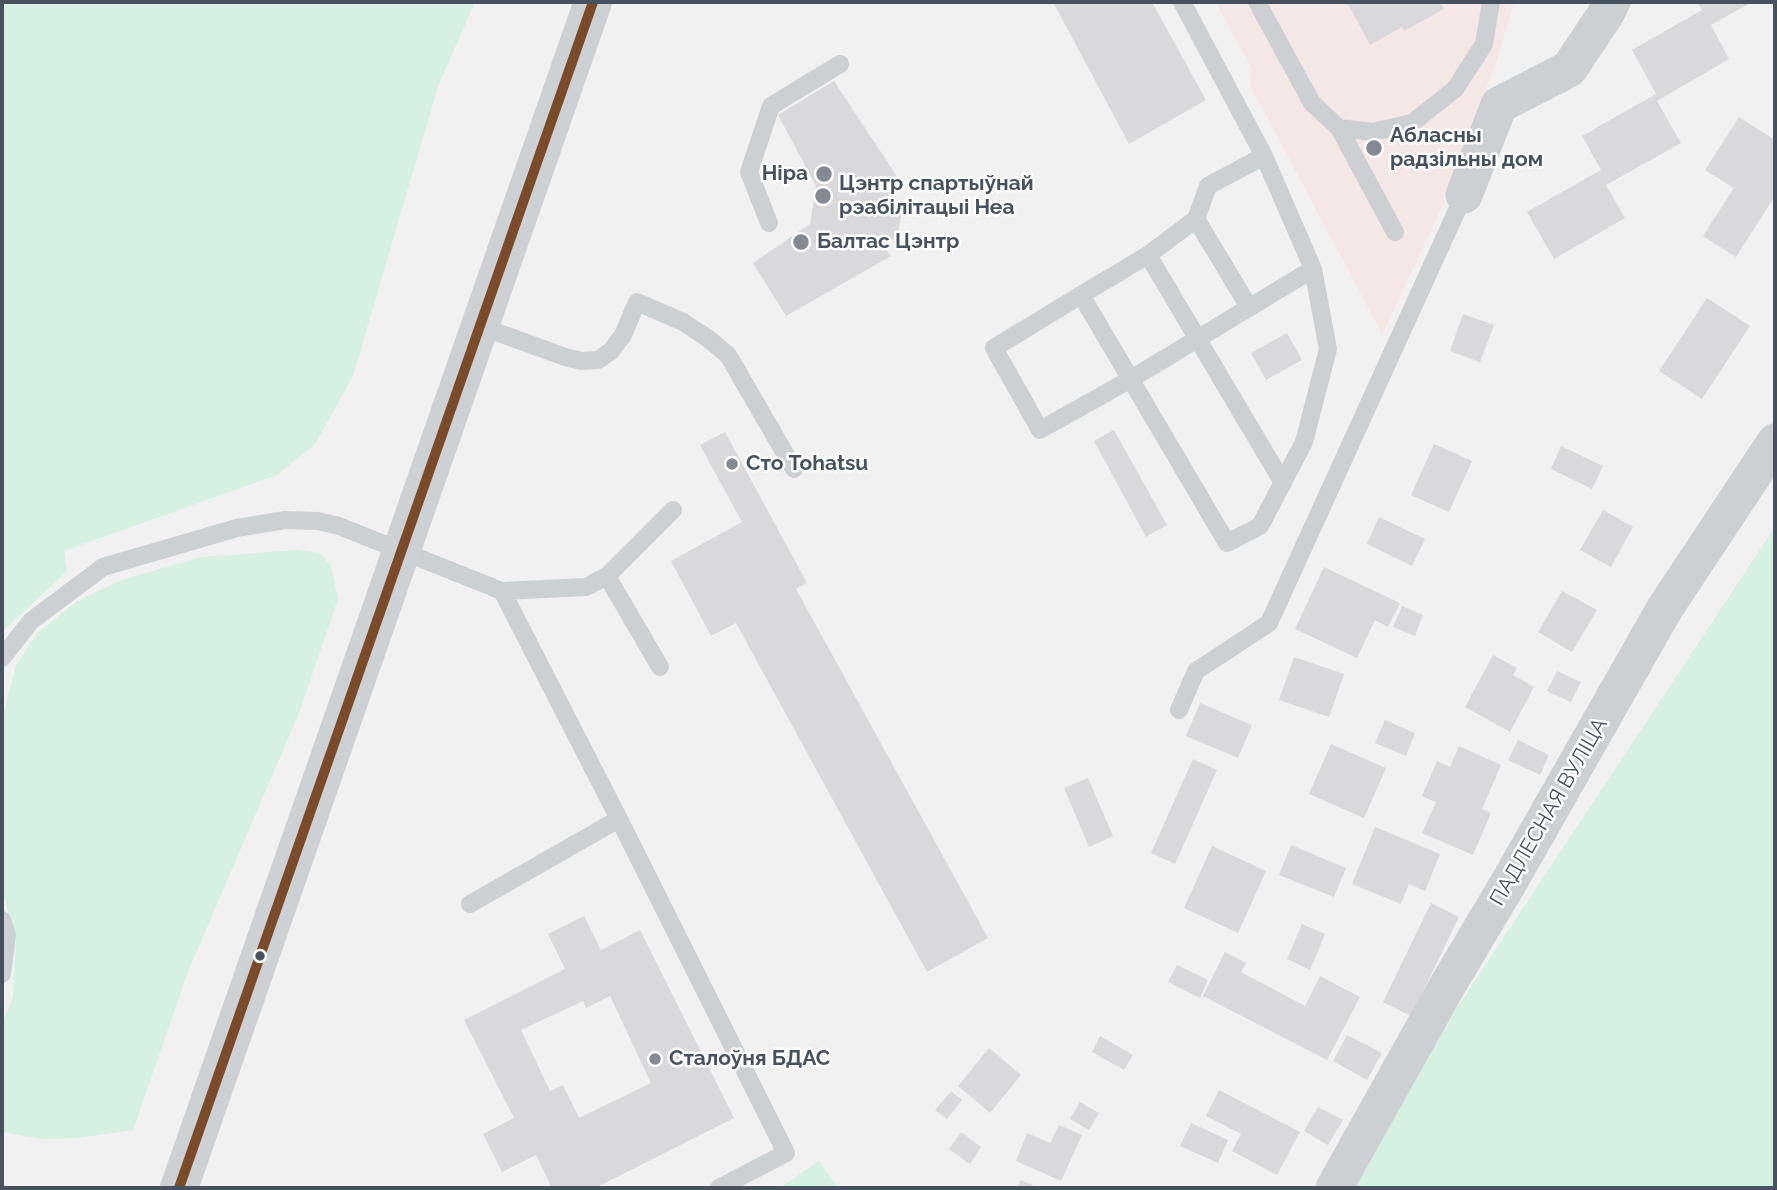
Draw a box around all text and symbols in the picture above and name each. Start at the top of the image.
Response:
place label: Абласны радзільны дом [1390,123,1543,173]
marker: Абласны радзільны дом [1364,138,1384,158]
place label: Ніра [762,161,808,187]
marker: Ніра [814,164,834,184]
place label: Цэнтр спартыўнай рэабілітацыі Неа [839,171,1034,221]
marker: Цэнтр спартыўнай рэабілітацыі Неа [813,186,833,206]
place label: Балтас Цэнтр [817,229,959,255]
marker: Балтас Цэнтр [791,232,811,252]
place label: Сто Tohatsu [746,451,868,477]
marker: Сто Tohatsu [724,456,740,472]
street label: ПАДЛЕСНАЯ ВУЛІЦА [1485,714,1613,910]
unlabelled marker [253,949,267,963]
place label: Сталоўня БДАС [669,1046,830,1072]
marker: Сталоўня БДАС [647,1051,663,1067]

